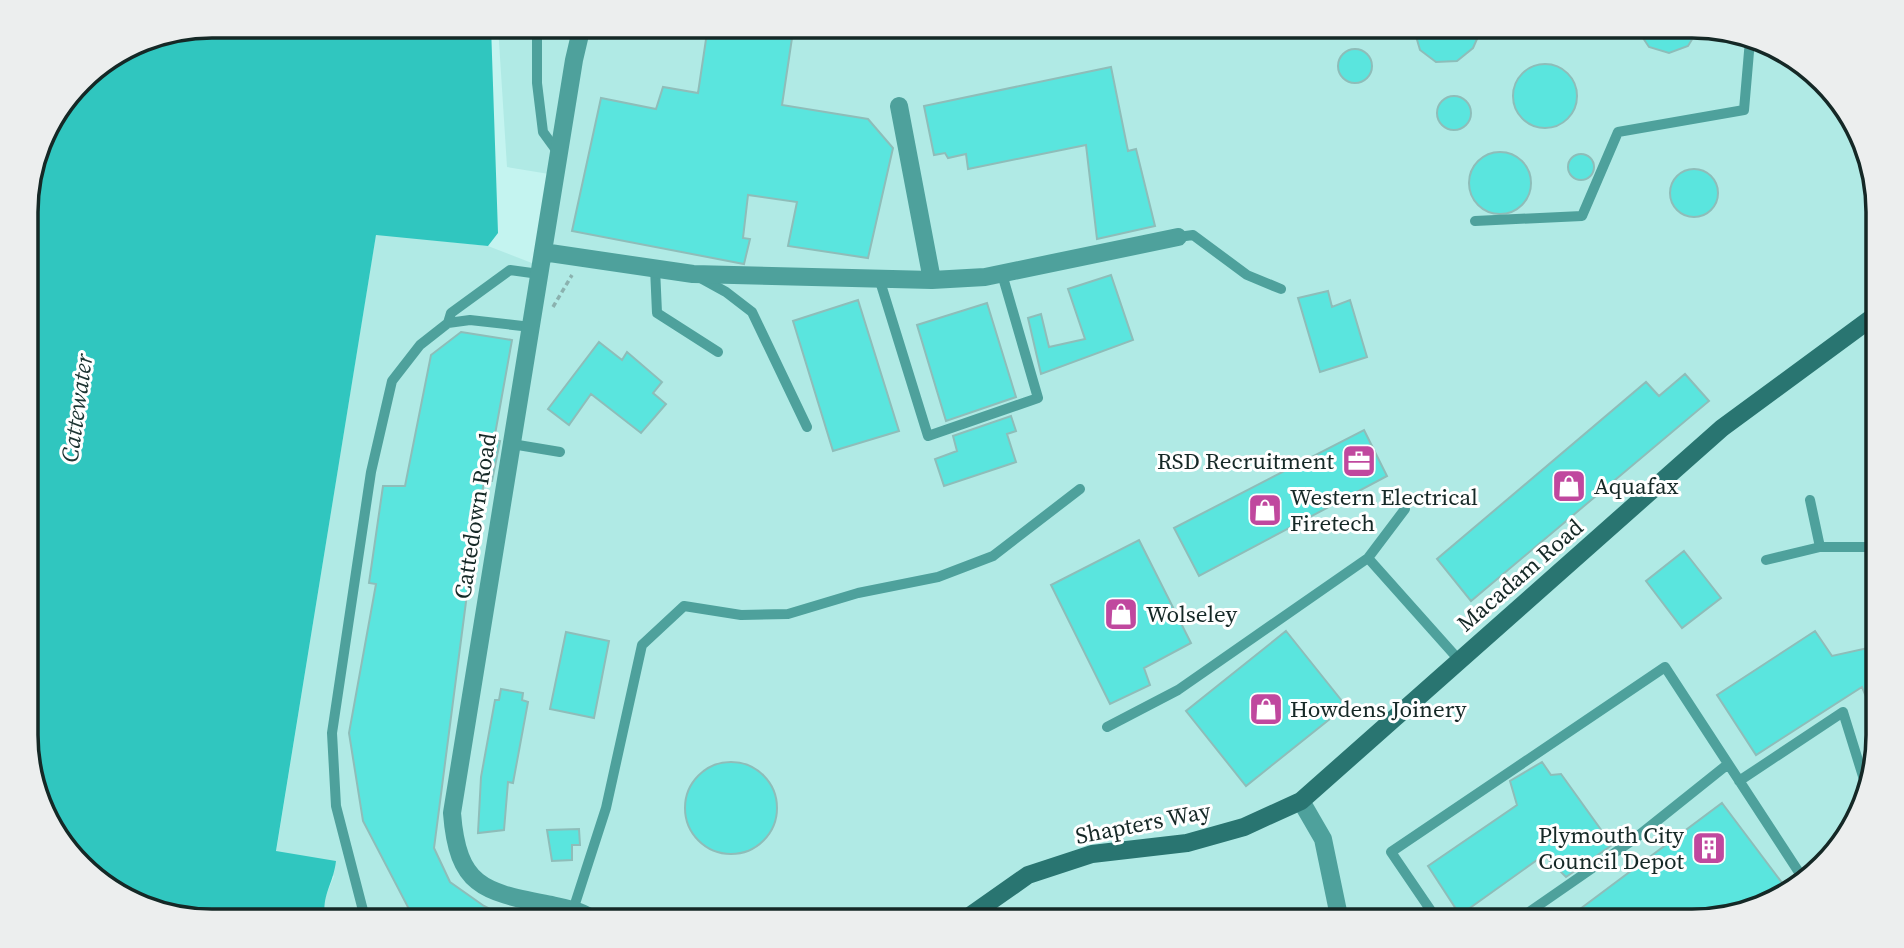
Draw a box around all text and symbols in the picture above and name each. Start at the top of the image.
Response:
water label: Cattewater [53,350,101,464]
street label: Cattedown Road [446,431,504,601]
office icon: RSD Recruitment [1340,442,1378,480]
place label: RSD Recruitment [1157,445,1335,477]
shop icon: Aquafax [1550,467,1588,505]
place label: Aquafax [1594,470,1679,502]
place label: Western Electrical Firetech [1290,481,1478,539]
shop icon: Western Electrical Firetech [1246,491,1284,529]
street label: Macadam Road [1450,511,1590,639]
shop icon: Wolseley [1102,595,1140,633]
place label: Wolseley [1146,598,1238,630]
shop icon: Howdens Joinery [1247,690,1285,728]
place label: Howdens Joinery [1290,693,1467,725]
street label: Shapters Way [1073,794,1213,852]
place label: Plymouth City Council Depot [1538,819,1685,877]
building icon: Plymouth City Council Depot [1690,829,1728,867]

